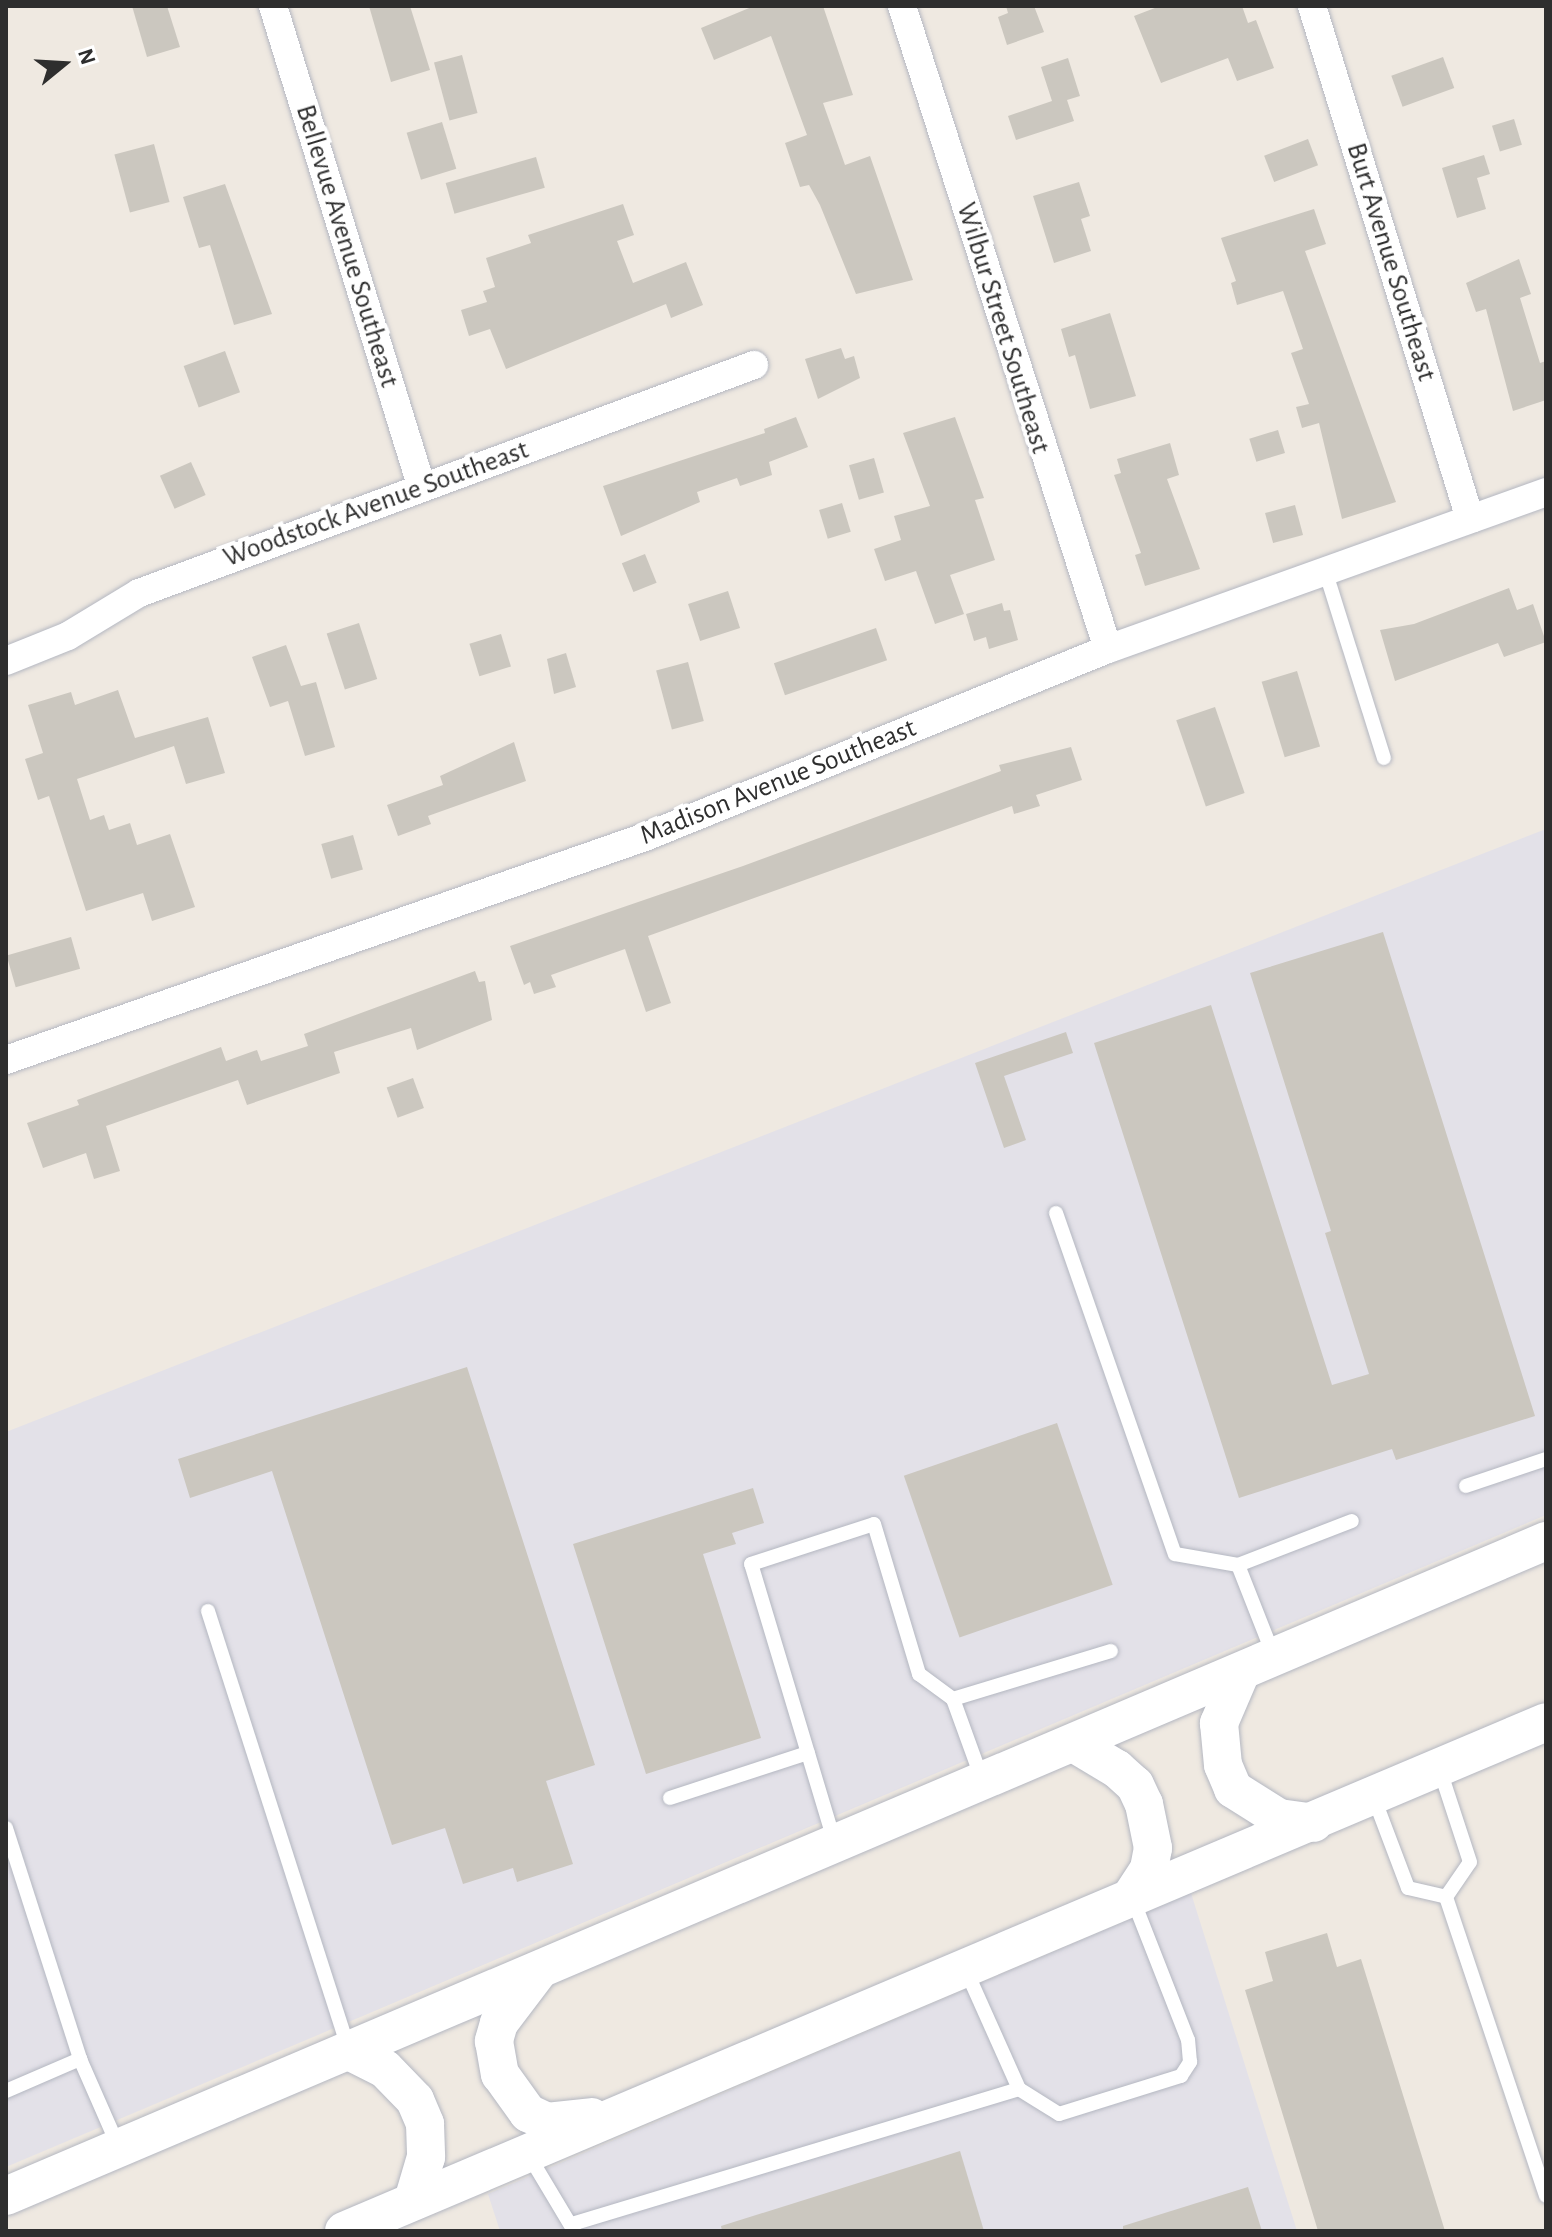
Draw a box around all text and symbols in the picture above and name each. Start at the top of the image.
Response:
north arrow [24,24,104,104]
text: N [74,46,100,67]
street label: Bellevue Avenue Southeast [288,101,406,391]
street label: Burt Avenue Southeast [1339,139,1443,385]
street label: Wilbur Street Southeast [949,198,1057,458]
street label: Woodstock Avenue Southeast [219,433,533,575]
street label: Madison Avenue Southeast [635,711,921,853]

